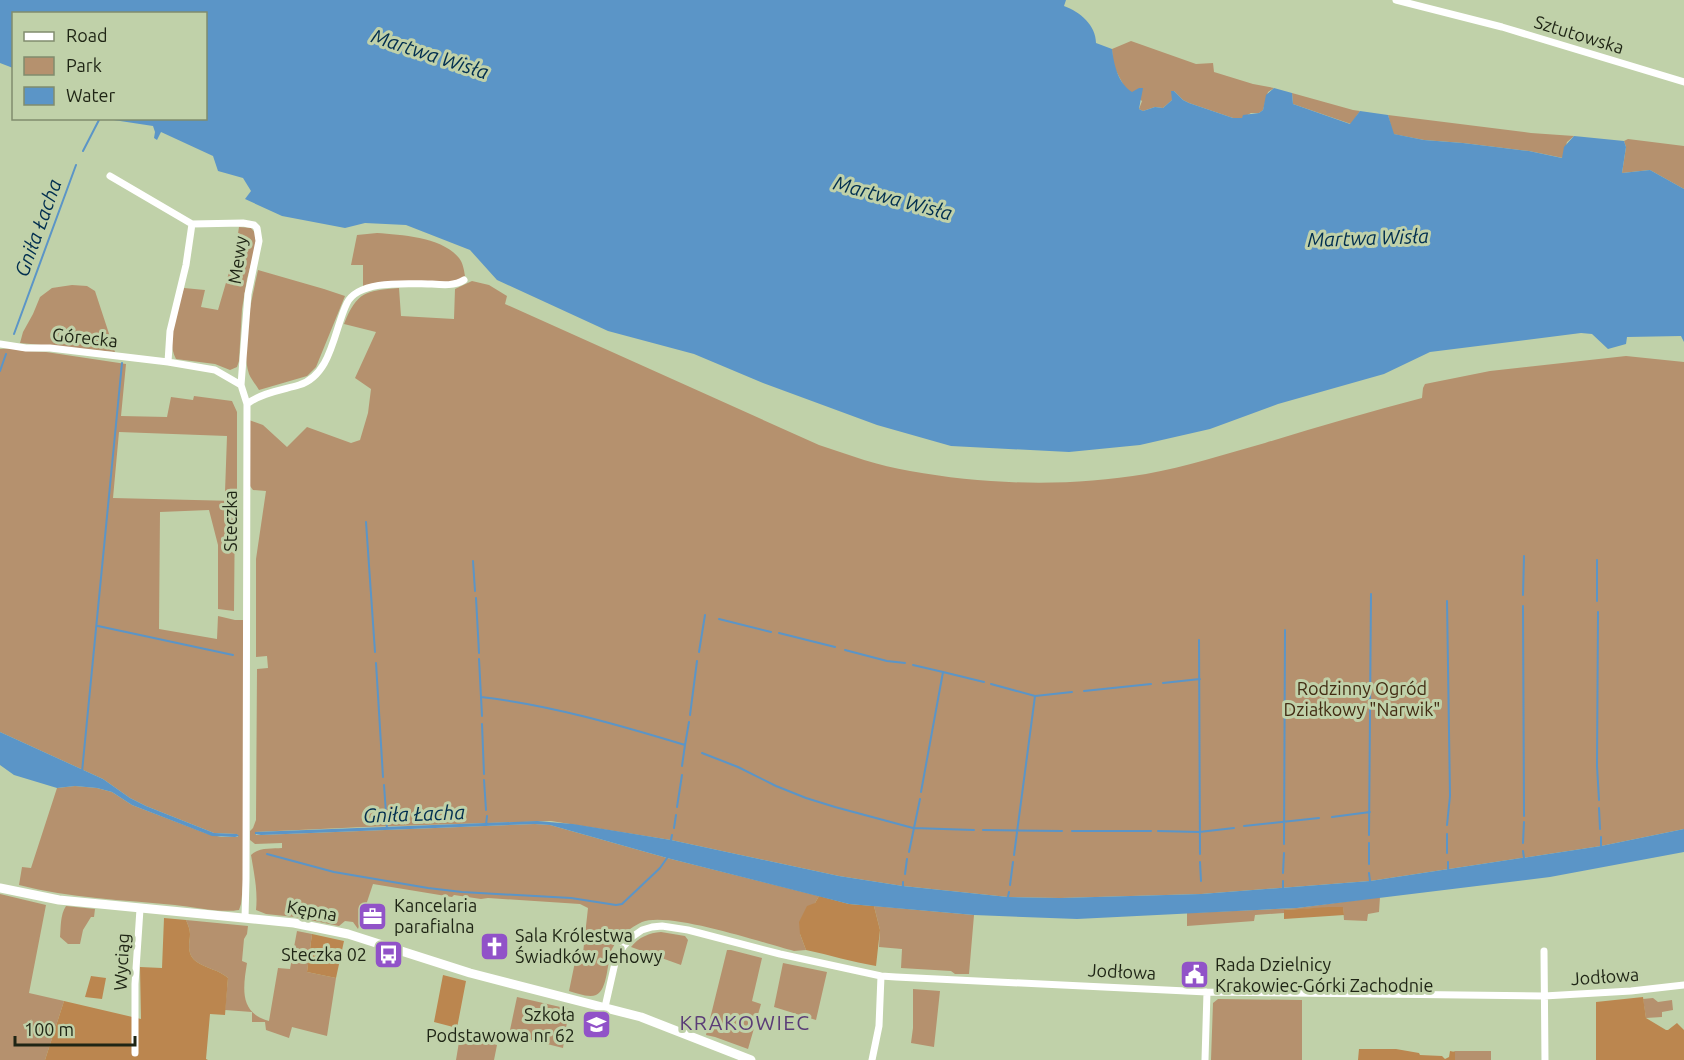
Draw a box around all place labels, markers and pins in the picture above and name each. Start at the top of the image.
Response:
place label: Kancelaria parafialna [394,895,477,936]
office icon: Kancelaria parafialna [357,900,389,932]
place label: Sala Królestwa Świadków Jehowy [515,925,663,966]
church icon: Sala Królestwa Świadków Jehowy [478,930,510,962]
bus stop icon: Steczka 02 [372,939,404,971]
place label: Steczka 02 [281,944,367,964]
place label: Rada Dzielnicy Krakowiec-Górki Zachodnie [1215,954,1433,995]
public building icon: Rada Dzielnicy Krakowiec-Górki Zachodnie [1178,959,1210,991]
place label: Szkoła Podstawowa nr 62 [426,1004,575,1045]
school or university icon: Szkoła Podstawowa nr 62 [580,1009,612,1041]

